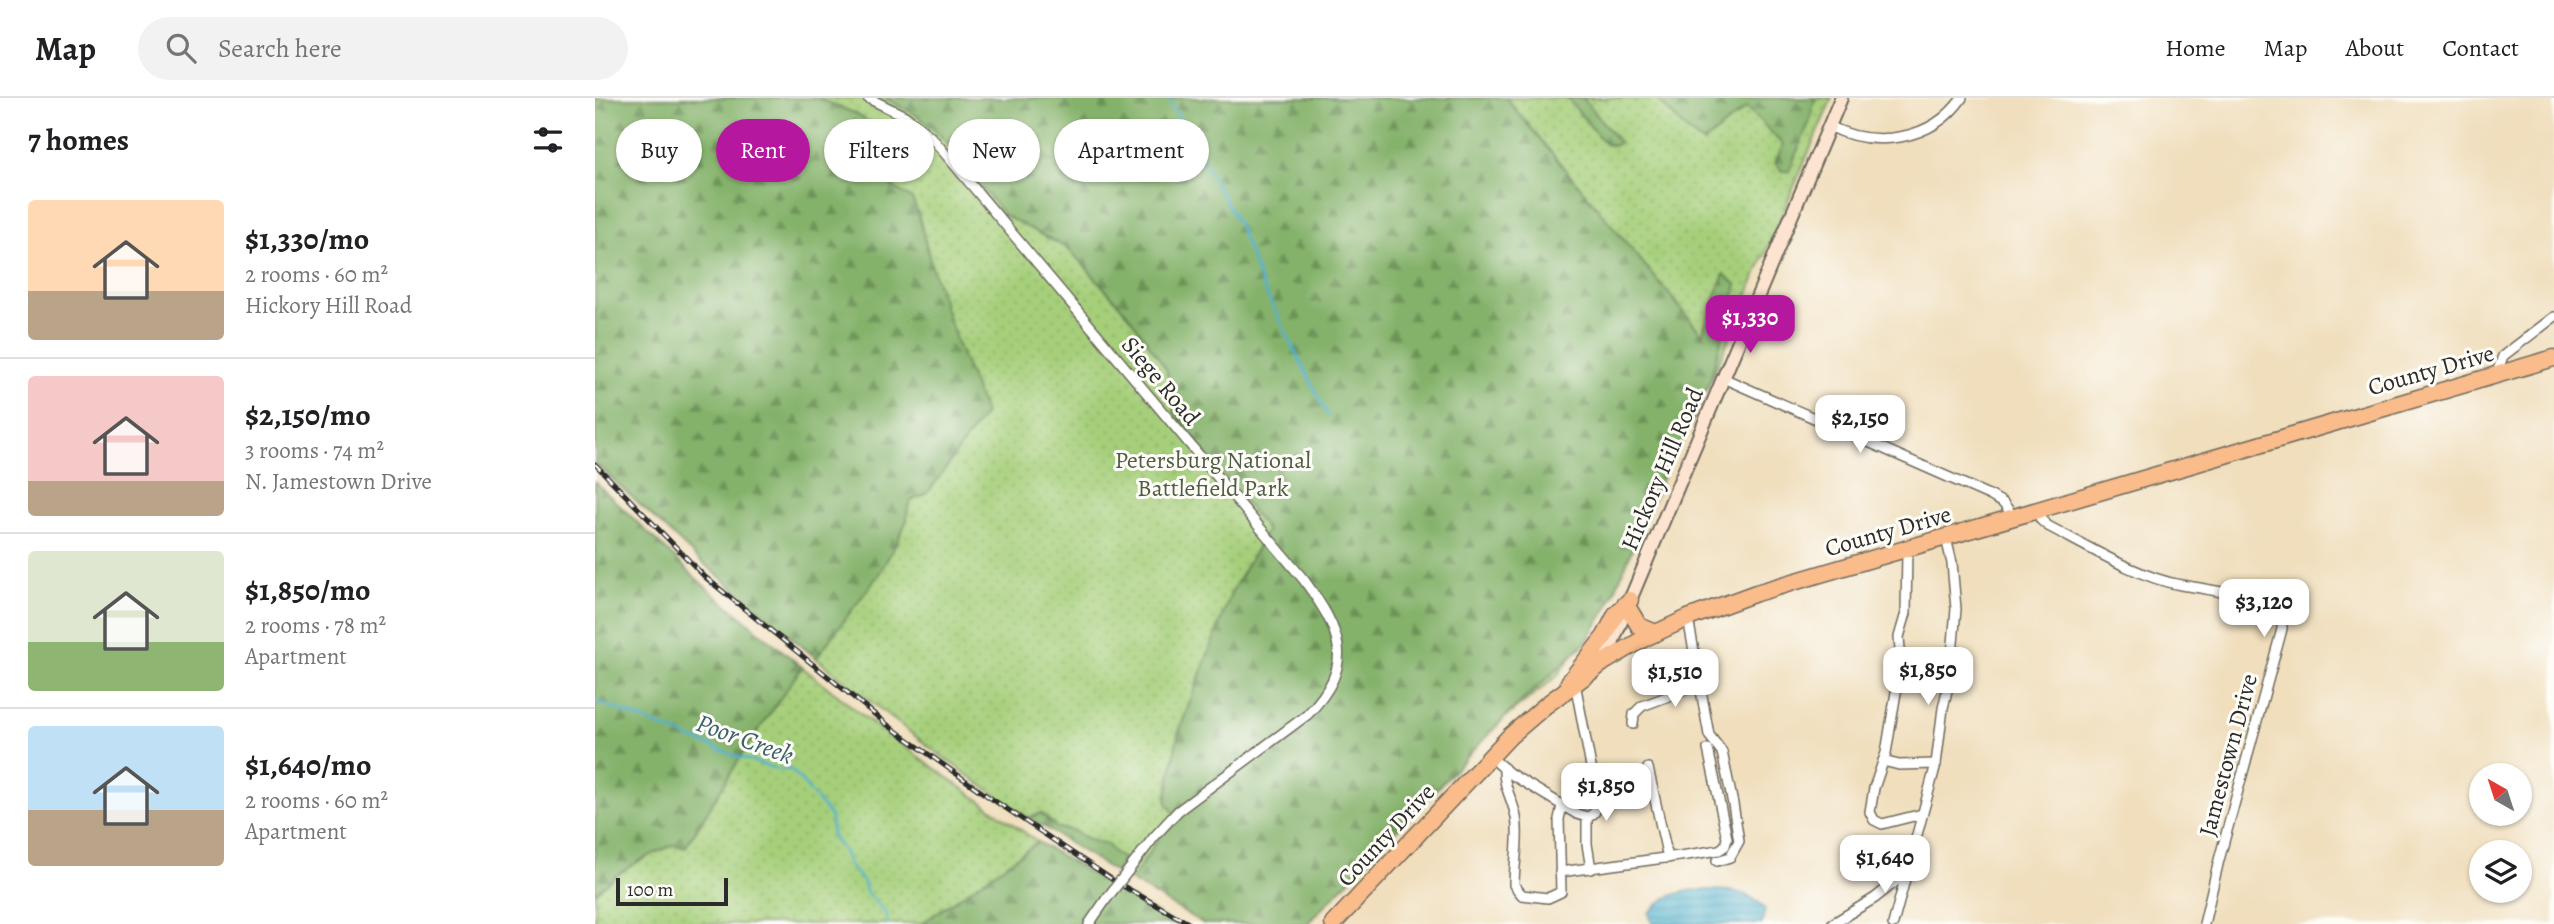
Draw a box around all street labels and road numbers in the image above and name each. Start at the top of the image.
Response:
street label: Siege Road [1114,330,1208,432]
street label: County Drive [2364,337,2498,403]
street label: Hickory Hill Road [1613,382,1711,555]
street label: County Drive [1821,498,1955,564]
street label: Jamestown Drive [2191,670,2265,840]
street label: County Drive [1330,777,1442,893]

